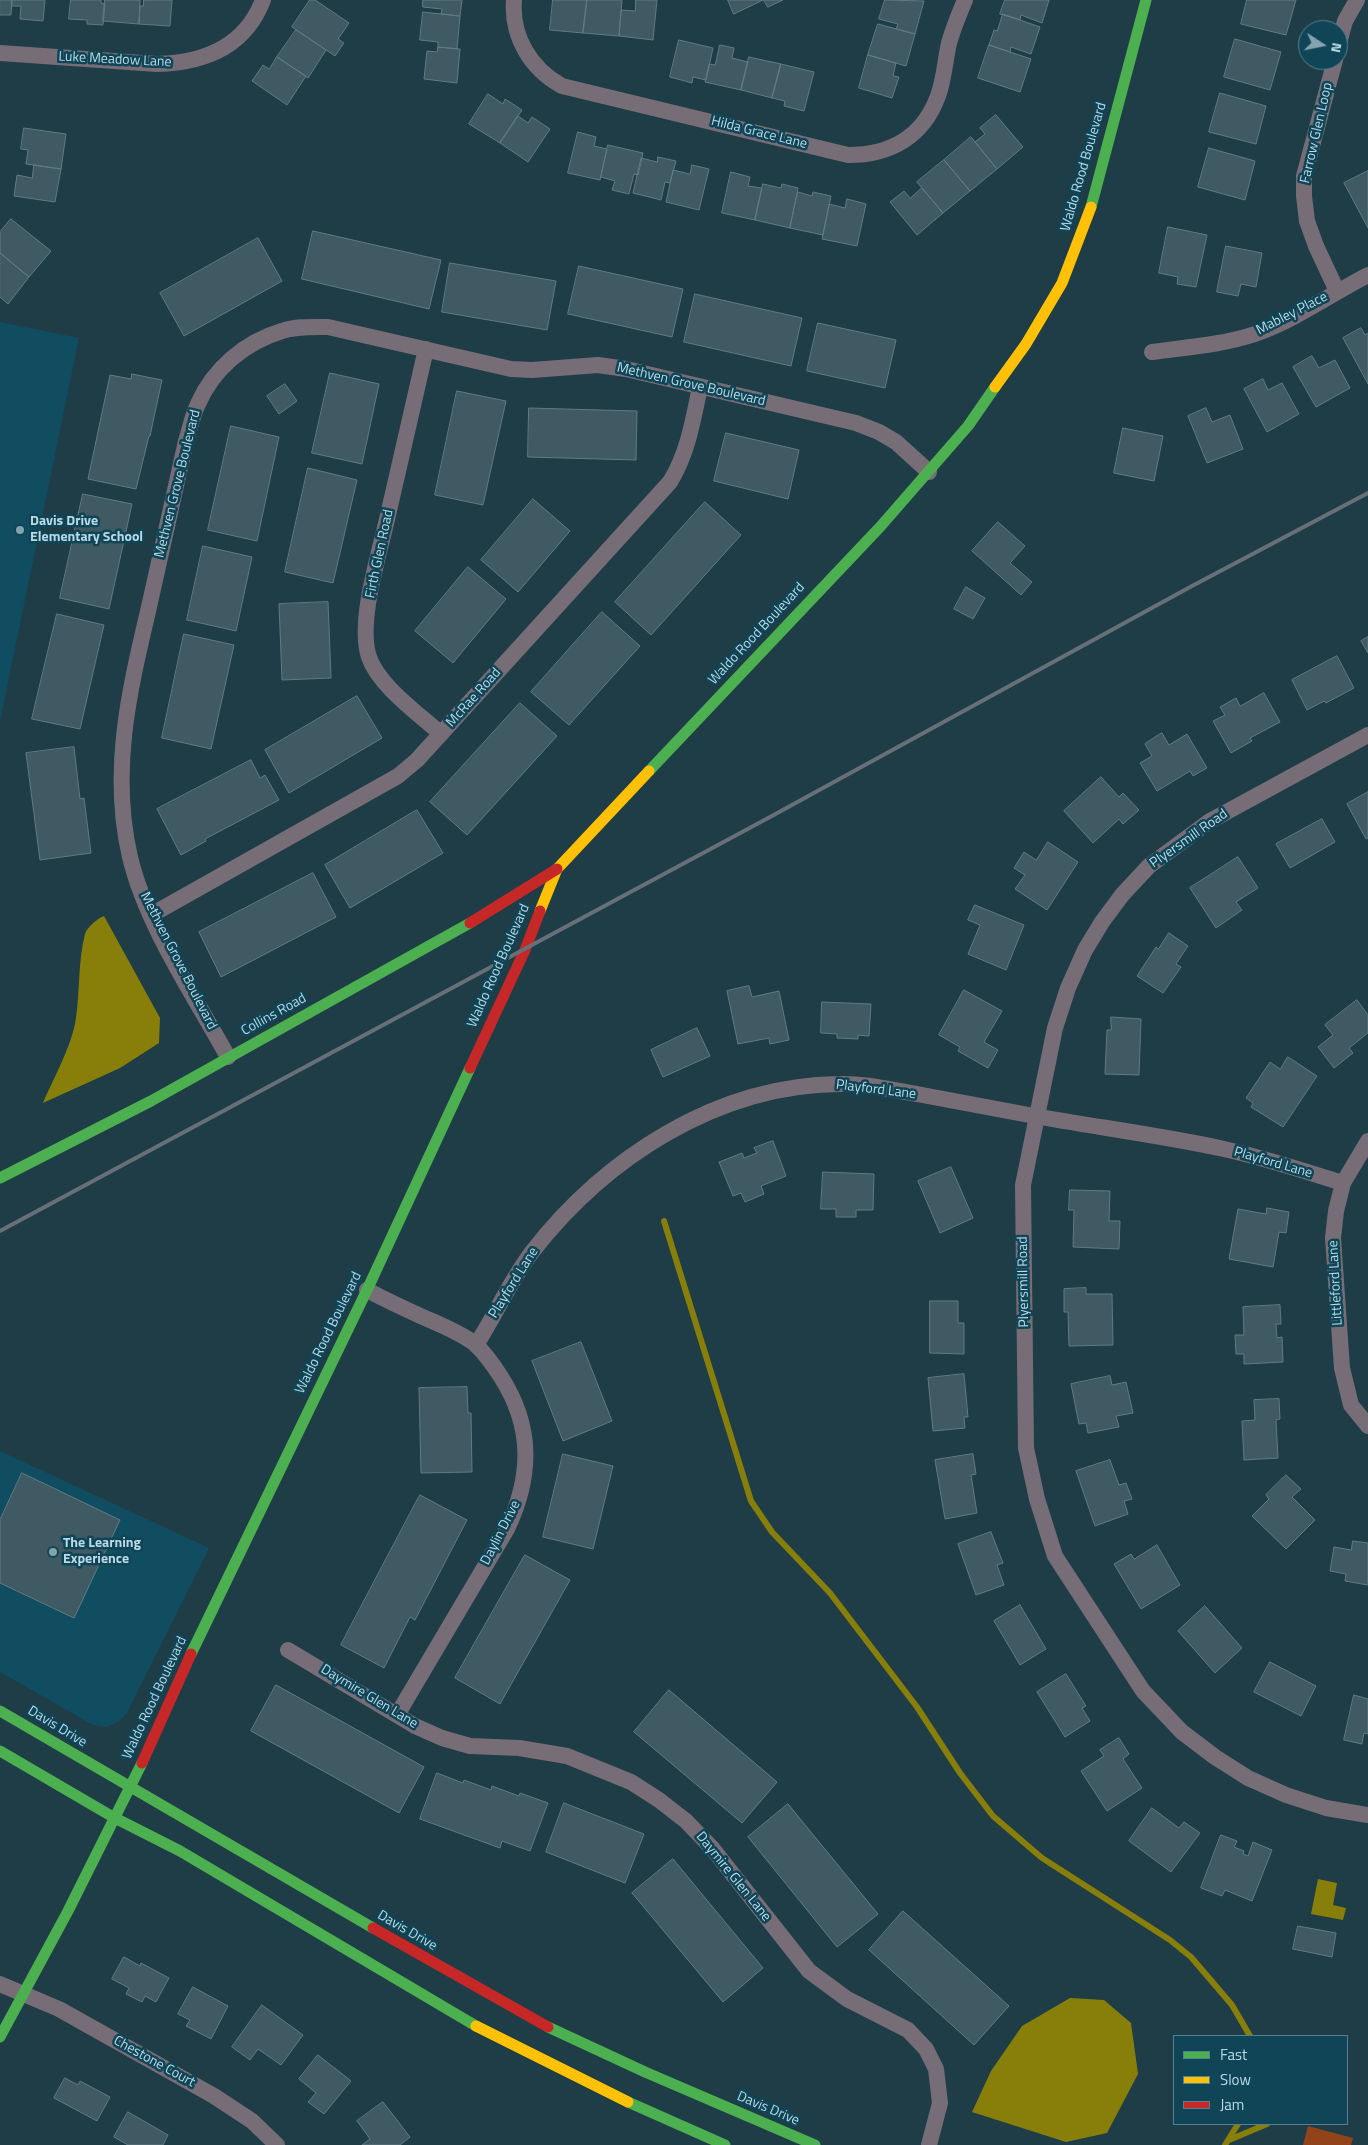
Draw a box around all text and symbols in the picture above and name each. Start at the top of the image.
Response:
north arrow [1298,20,1348,70]
text: N [1326,41,1348,55]
street label: Luke Meadow Lane [58,49,172,71]
street label: Farrow Glen Loop [1297,81,1337,185]
street label: Waldo Rood Boulevard [1058,101,1110,233]
street label: Hilda Grace Lane [709,113,809,153]
street label: Mabley Place [1254,289,1330,339]
street label: Methven Grove Boulevard [615,360,767,410]
street label: Methven Grove Boulevard [151,408,205,560]
street label: Firth Glen Road [362,508,398,600]
place label: Davis Drive Elementary School [30,514,143,546]
marker: Davis Drive Elementary School [14,524,26,536]
street label: Waldo Rood Boulevard [705,579,809,689]
street label: McRae Road [443,665,505,731]
street label: Plyersmill Road [1147,806,1231,872]
street label: Methven Grove Boulevard [136,889,220,1033]
street label: Waldo Rood Boulevard [464,902,534,1030]
street label: Collins Road [239,990,309,1040]
street label: Playford Lane [835,1077,917,1103]
street label: Playford Lane [1232,1144,1314,1182]
street label: Plyersmill Road [1015,1236,1033,1328]
street label: Littleford Lane [1325,1240,1347,1326]
street label: Playford Lane [486,1244,542,1322]
street label: Waldo Rood Boulevard [292,1269,366,1397]
street label: Daylin Drive [478,1498,524,1568]
place label: The Learning Experience [63,1536,141,1568]
marker: The Learning Experience [47,1546,59,1558]
street label: Waldo Rood Boulevard [119,1634,191,1762]
street label: Daymire Glen Lane [317,1661,421,1733]
street label: Davis Drive [24,1703,90,1751]
street label: Daymire Glen Lane [692,1829,774,1925]
street label: Davis Drive [374,1907,440,1955]
street label: Chestone Court [110,2033,198,2091]
legend [1173,2035,1348,2125]
text: Fast [1220,2043,1247,2066]
text: Slow [1220,2068,1251,2091]
street label: Davis Drive [734,2088,802,2130]
text: Jam [1220,2093,1244,2116]

